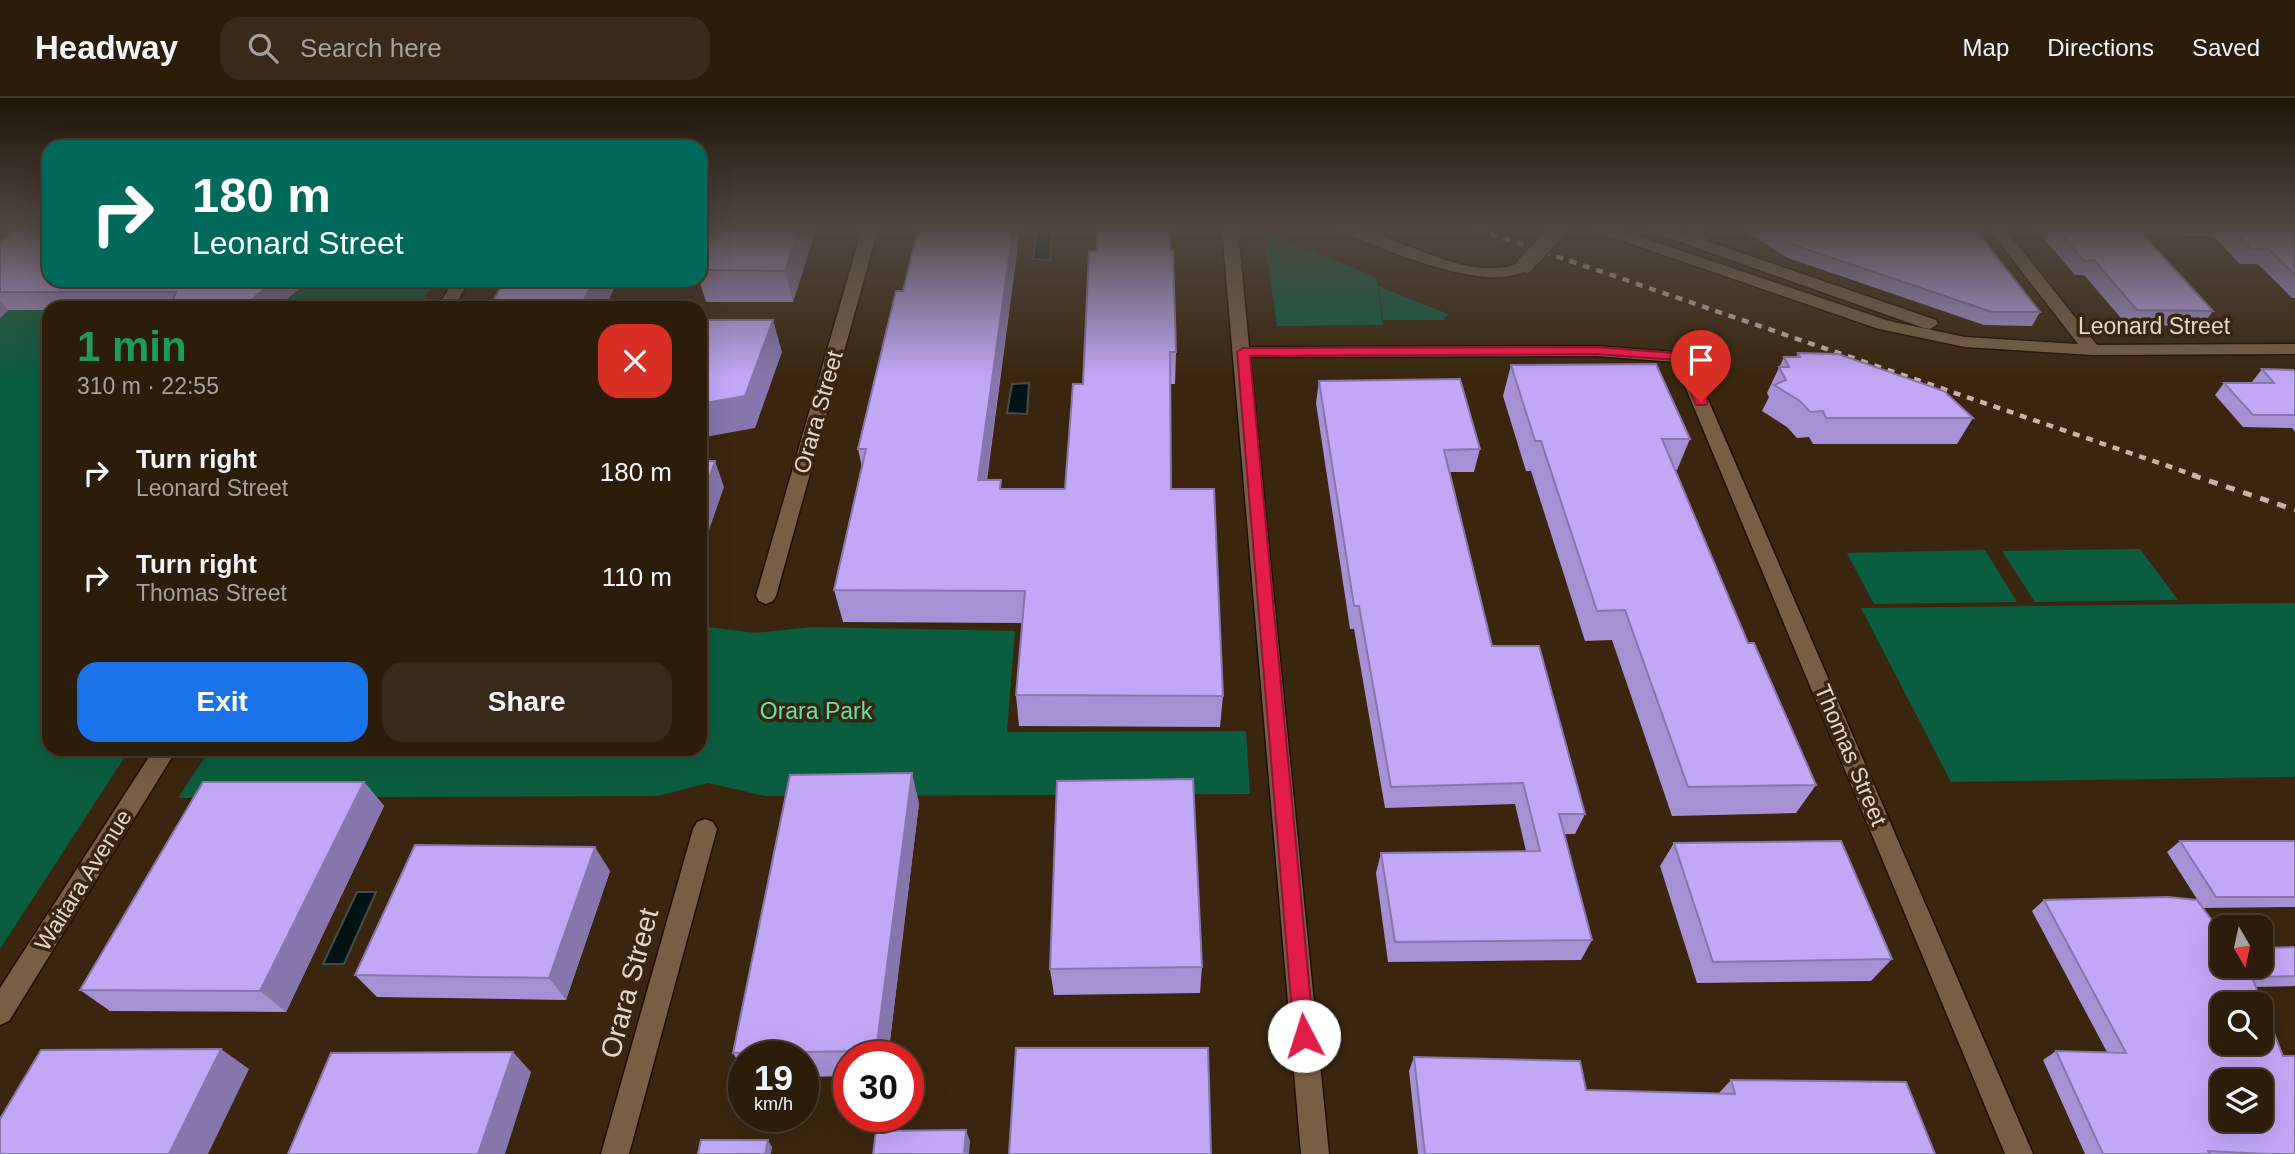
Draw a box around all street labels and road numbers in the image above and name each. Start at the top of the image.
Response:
street label: Leonard Street [2078,313,2231,339]
street label: Orara Street [788,347,848,476]
street label: Thomas Street [1810,680,1893,830]
street label: Waitara Avenue [29,805,137,955]
street label: Orara Street [595,905,664,1062]

